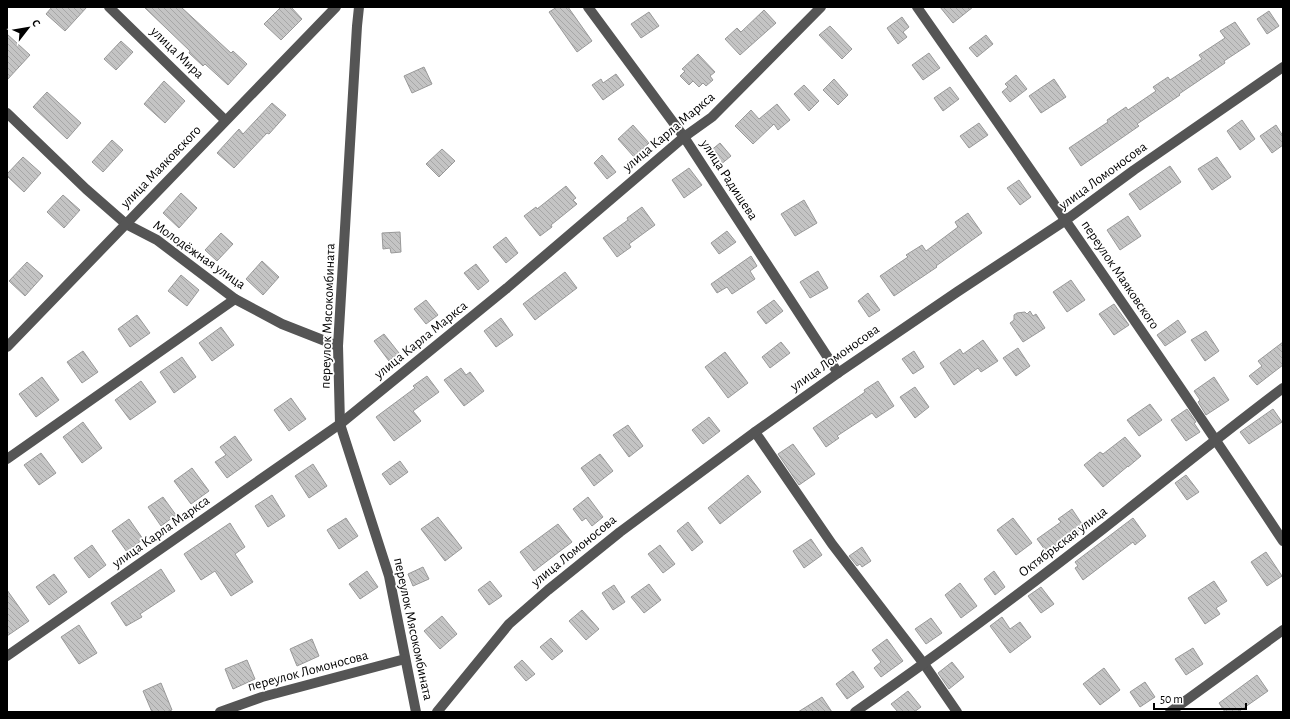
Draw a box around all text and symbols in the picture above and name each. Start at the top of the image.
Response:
north arrow [8,8,48,48]
text: С [30,18,42,29]
street label: улица Мира [147,24,207,82]
street label: улица Карла Маркса [620,89,718,175]
street label: улица Маяковского [118,123,204,212]
street label: улица Радищева [697,136,761,223]
street label: улица Ломоносова [1056,139,1150,213]
street label: Молодёжная улица [150,218,248,292]
street label: переулок Маяковского [1078,218,1162,332]
street label: переулок Мясокомбината [318,242,338,389]
street label: улица Карла Маркса [371,298,471,382]
street label: улица Ломоносова [787,322,883,394]
street label: улица Карла Маркса [109,493,213,571]
street label: Октябрьская улица [1016,504,1110,580]
street label: улица Ломоносова [528,512,620,590]
street label: переулок Мясокомбината [391,556,435,702]
street label: переулок Ломоносова [246,648,370,694]
scale bar [1154,685,1246,711]
text: 50 m [1160,693,1183,705]

